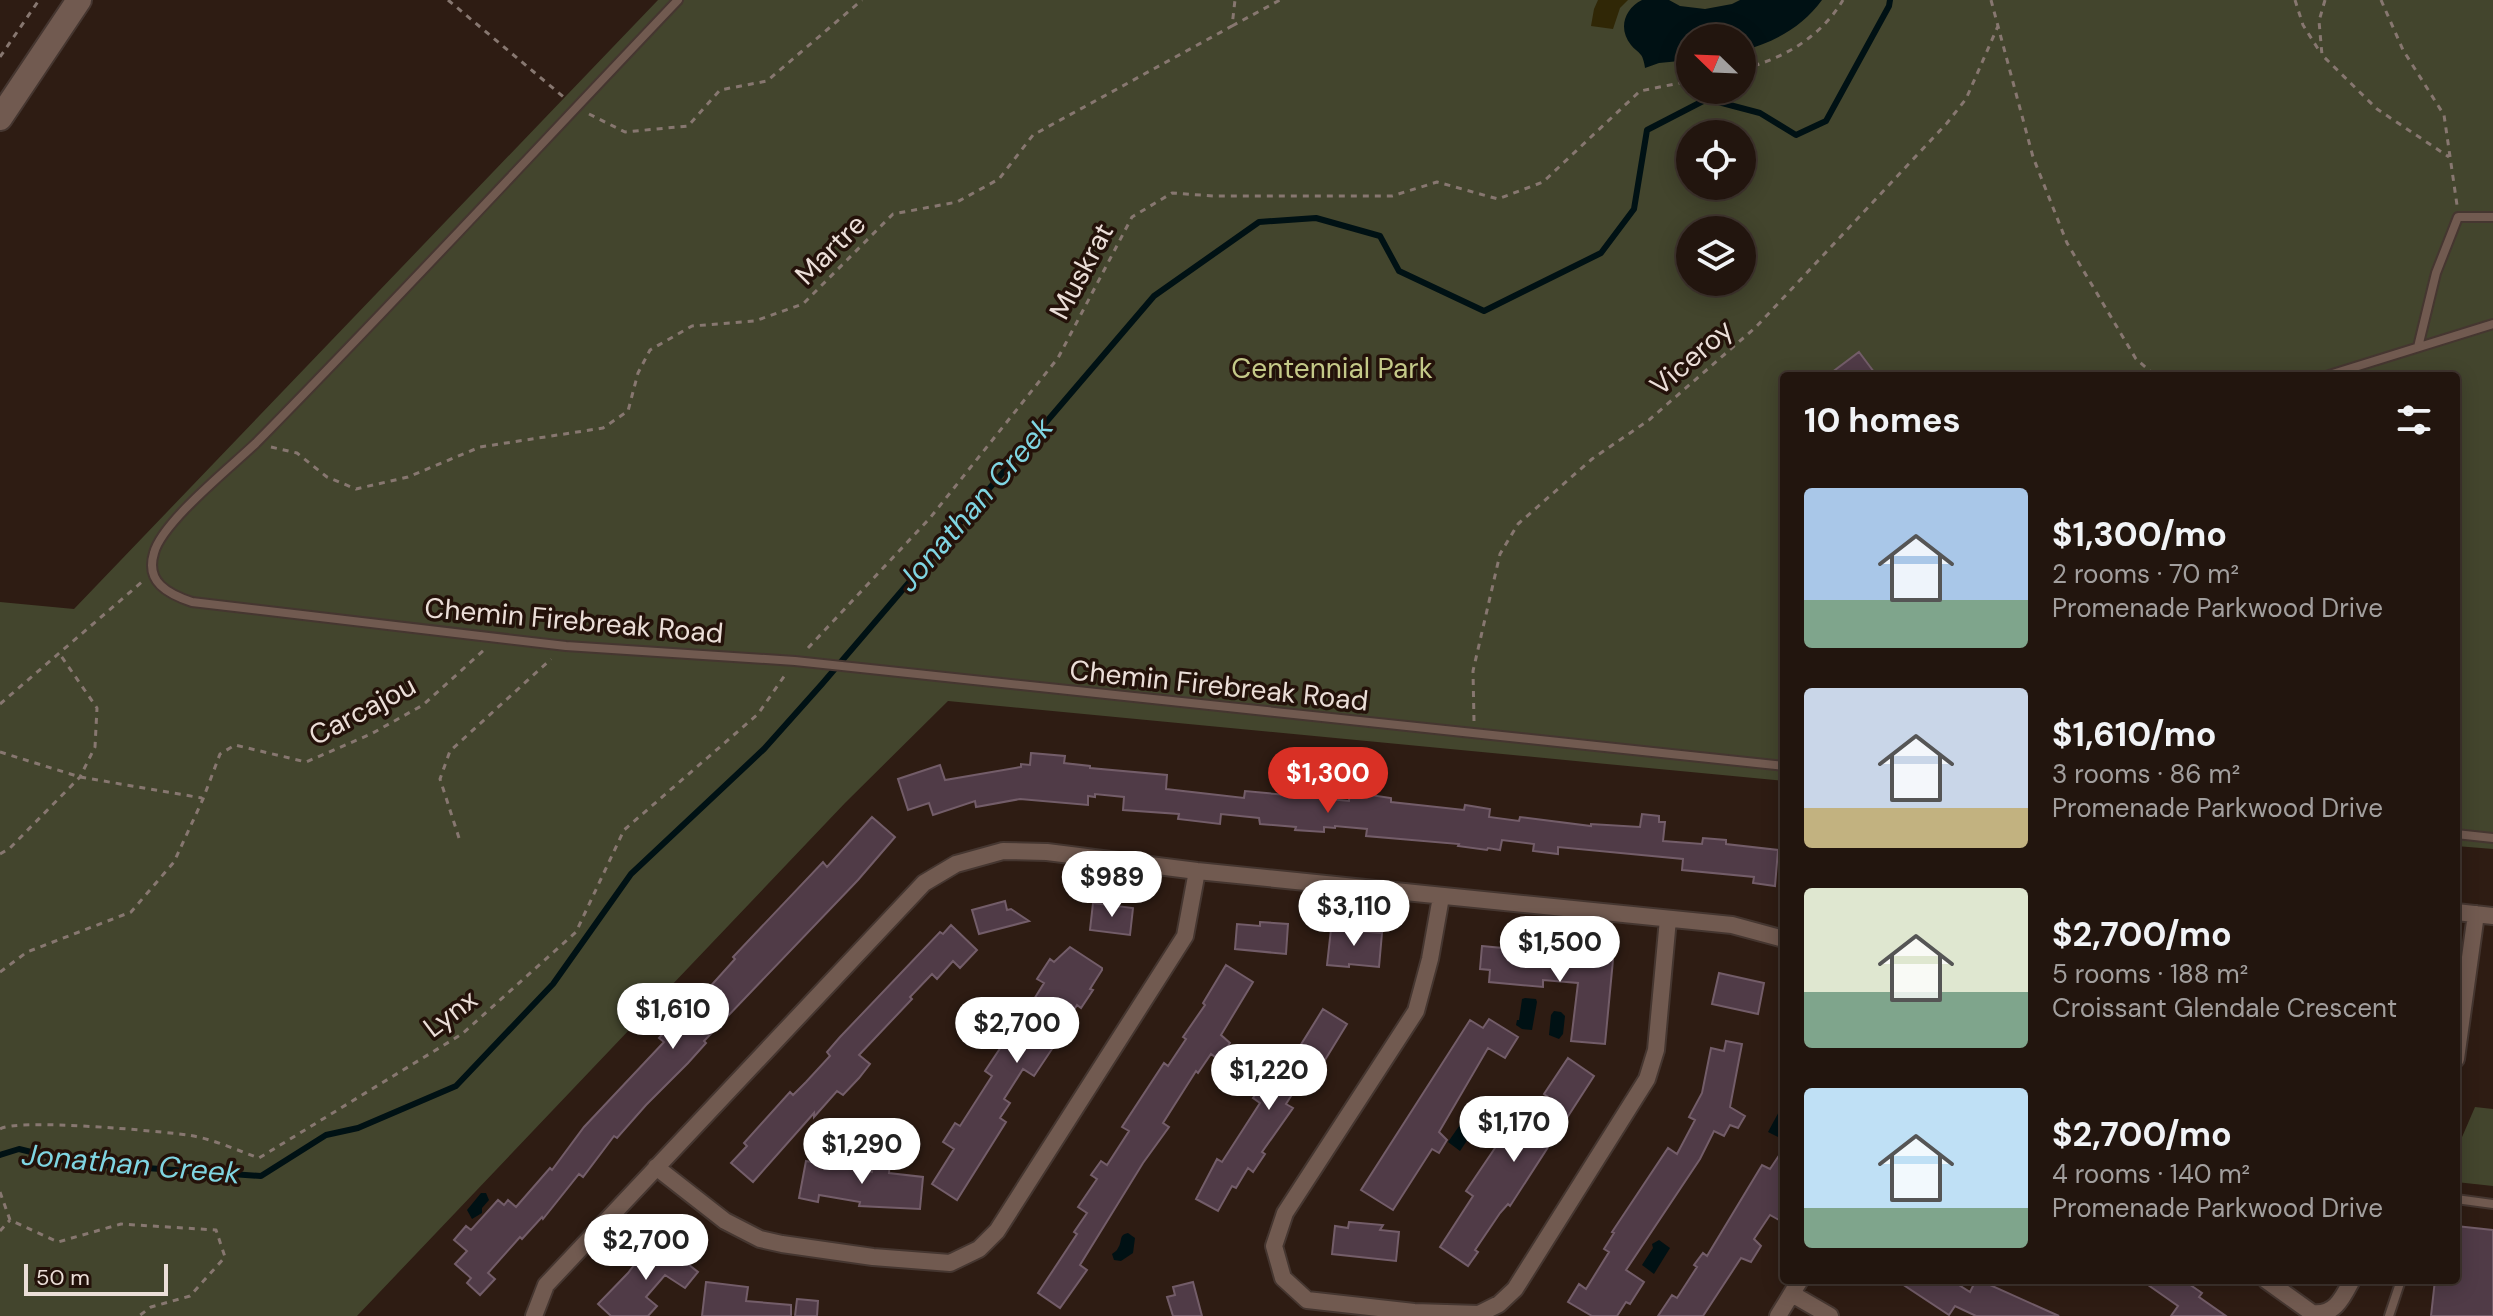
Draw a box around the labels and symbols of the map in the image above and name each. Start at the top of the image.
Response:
north arrow [1676,24,1756,104]
street label: Martre [787,206,874,293]
street label: Muskrat [1041,217,1122,326]
street label: Viceroy [1642,311,1741,404]
park label: Centennial Park [1231,350,1433,387]
water label: Jonathan Creek [888,408,1062,599]
street label: Chemin Firebreak Road [423,589,725,652]
street label: Chemin Firebreak Road [1068,651,1370,720]
street label: Carcajou [302,667,422,754]
pin: $1,300 [1263,747,1393,815]
pin: $989 [1065,851,1159,919]
pin: $3,110 [1289,880,1419,948]
pin: $1,500 [1495,916,1625,984]
street label: Lynx [416,981,485,1046]
pin: $1,610 [608,983,738,1051]
pin: $2,700 [952,997,1082,1065]
pin: $1,220 [1204,1044,1334,1112]
pin: $1,170 [1449,1096,1579,1164]
pin: $1,290 [797,1118,927,1186]
water label: Jonathan Creek [20,1135,243,1193]
pin: $2,700 [581,1214,711,1282]
scale bar [24,1260,168,1296]

